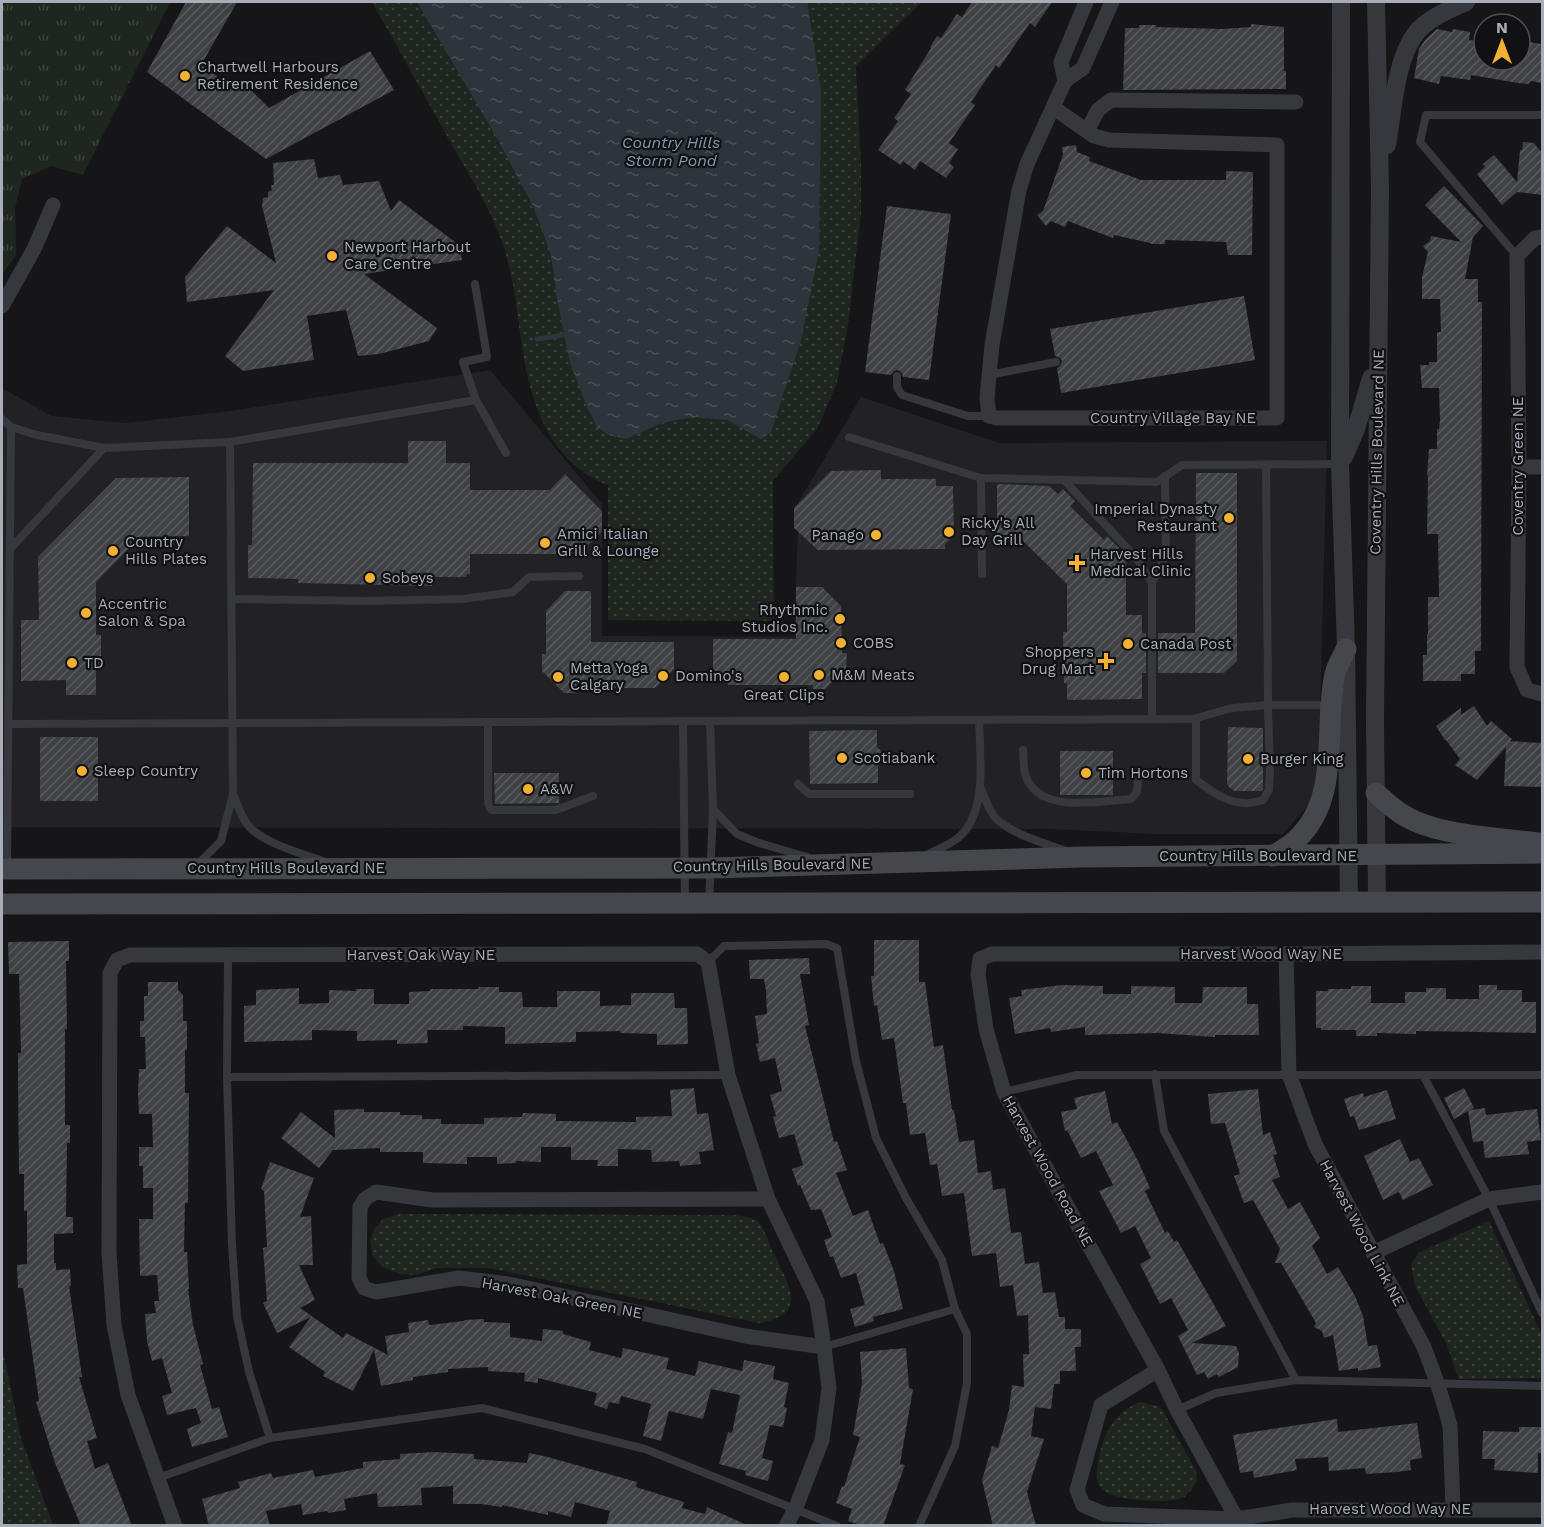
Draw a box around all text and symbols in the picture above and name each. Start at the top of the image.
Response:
north arrow [1472,12,1532,72]
text: N [1496,18,1508,37]
place label: Chartwell Harbours Retirement Residence [197,58,358,93]
marker: Chartwell Harbours Retirement Residence [178,69,192,83]
water label: Country Hills Storm Pond [622,133,720,170]
place label: Newport Harbout Care Centre [344,238,472,273]
marker: Newport Harbout Care Centre [325,249,339,263]
street label: Coventry Hills Boulevard NE [1366,349,1388,555]
street label: Coventry Green NE [1509,397,1527,535]
street label: Country Village Bay NE [1090,409,1256,427]
place label: Imperial Dynasty Restaurant [1094,500,1218,535]
marker: Imperial Dynasty Restaurant [1222,511,1236,525]
place label: Ricky's All Day Grill [961,514,1035,549]
place label: Amici Italian Grill & Lounge [557,525,659,560]
marker: Ricky's All Day Grill [942,525,956,539]
place label: Panago [812,526,864,544]
marker: Panago [869,528,883,542]
place label: Country Hills Plates [125,533,207,568]
marker: Amici Italian Grill & Lounge [538,536,552,550]
marker: Country Hills Plates [106,544,120,558]
place label: Harvest Hills Medical Clinic [1090,545,1191,580]
marker: Harvest Hills Medical Clinic [1068,554,1086,572]
place label: Sobeys [382,569,434,587]
marker: Sobeys [363,571,377,585]
place label: Accentric Salon & Spa [98,595,186,630]
place label: Rhythmic Studios Inc. [741,601,828,636]
marker: Accentric Salon & Spa [79,606,93,620]
marker: Rhythmic Studios Inc. [833,612,847,626]
place label: COBS [853,634,894,652]
place label: Canada Post [1140,635,1232,653]
marker: COBS [834,636,848,650]
marker: Canada Post [1121,637,1135,651]
place label: Shoppers Drug Mart [1022,643,1095,678]
place label: TD [84,654,104,672]
marker: Shoppers Drug Mart [1099,654,1113,668]
marker: TD [65,656,79,670]
place label: Metta Yoga Calgary [570,659,649,694]
place label: M&M Meats [831,666,915,684]
place label: Domino's [675,667,742,685]
marker: M&M Meats [812,668,826,682]
marker: Domino's [656,669,670,683]
marker: Metta Yoga Calgary [551,670,565,684]
marker: Great Clips [777,670,791,684]
place label: Great Clips [743,686,825,704]
place label: Scotiabank [854,749,936,767]
place label: Burger King [1260,750,1343,768]
marker: Scotiabank [835,751,849,765]
marker: Burger King [1241,752,1255,766]
place label: Sleep Country [94,762,198,780]
marker: Sleep Country [75,764,89,778]
place label: Tim Hortons [1098,764,1188,782]
marker: Tim Hortons [1079,766,1093,780]
place label: A&W [540,780,573,798]
marker: A&W [521,782,535,796]
street label: Country Hills Boulevard NE [1159,847,1357,865]
street label: Country Hills Boulevard NE [673,854,871,876]
street label: Country Hills Boulevard NE [187,859,385,877]
street label: Harvest Wood Way NE [1180,945,1342,963]
street label: Harvest Oak Way NE [347,946,495,964]
street label: Harvest Wood Road NE [999,1092,1097,1250]
street label: Harvest Wood Link NE [1316,1157,1408,1309]
street label: Harvest Oak Green NE [480,1274,644,1322]
street label: Harvest Wood Way NE [1309,1500,1471,1518]

